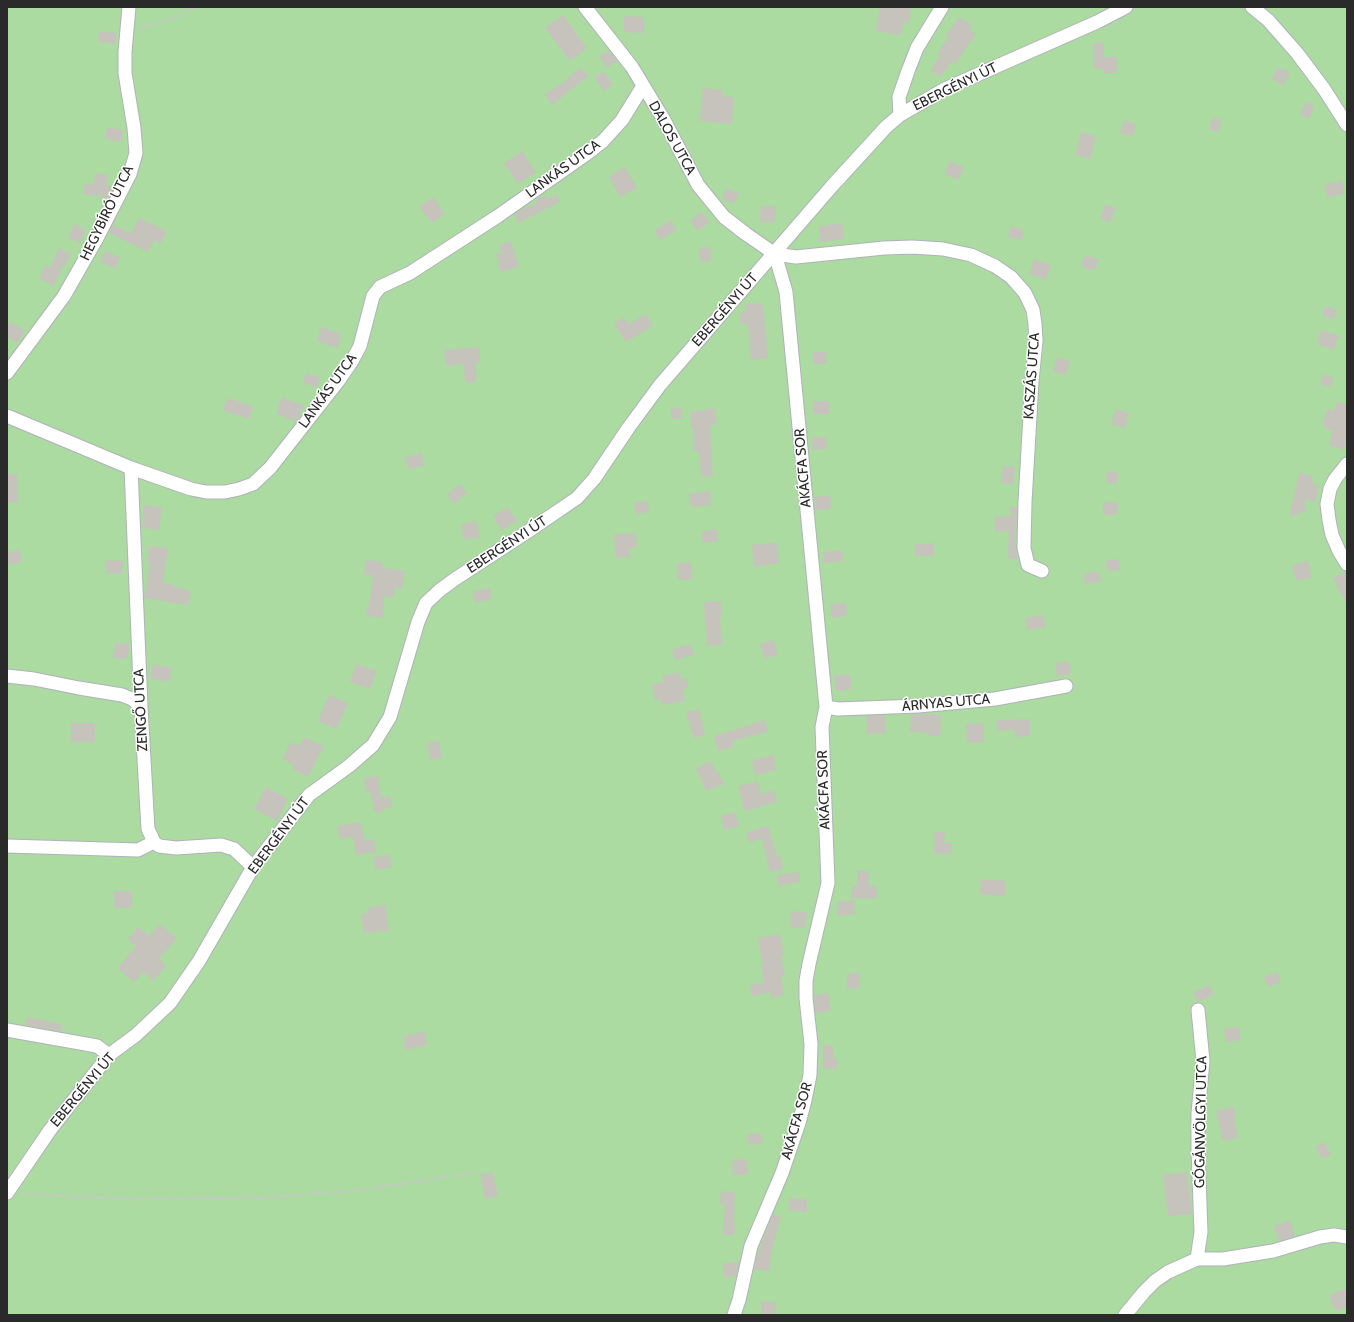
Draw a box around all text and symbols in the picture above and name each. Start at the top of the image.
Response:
street label: EBERGÉNYI ÚT [910,59,1000,115]
street label: DALOS UTCA [645,98,699,178]
street label: LANKÁS UTCA [523,136,603,202]
street label: HEGYBÍRÓ UTCA [77,163,137,263]
street label: EBERGÉNYI ÚT [689,270,761,350]
street label: KASZÁS UTCA [1021,332,1043,420]
street label: LANKÁS UTCA [295,351,361,431]
street label: AKÁCFA SOR [791,428,815,508]
street label: EBERGÉNYI ÚT [464,513,550,577]
street label: ZENGŐ UTCA [130,668,152,752]
street label: ÁRNYAS UTCA [901,691,991,715]
street label: AKÁCFA SOR [814,750,834,830]
street label: EBERGÉNYI ÚT [245,794,313,878]
street label: EBERGÉNYI ÚT [47,1050,119,1130]
street label: GÓGÁNVÖLGYI UTCA [1191,1056,1211,1188]
street label: AKÁCFA SOR [778,1081,816,1161]

